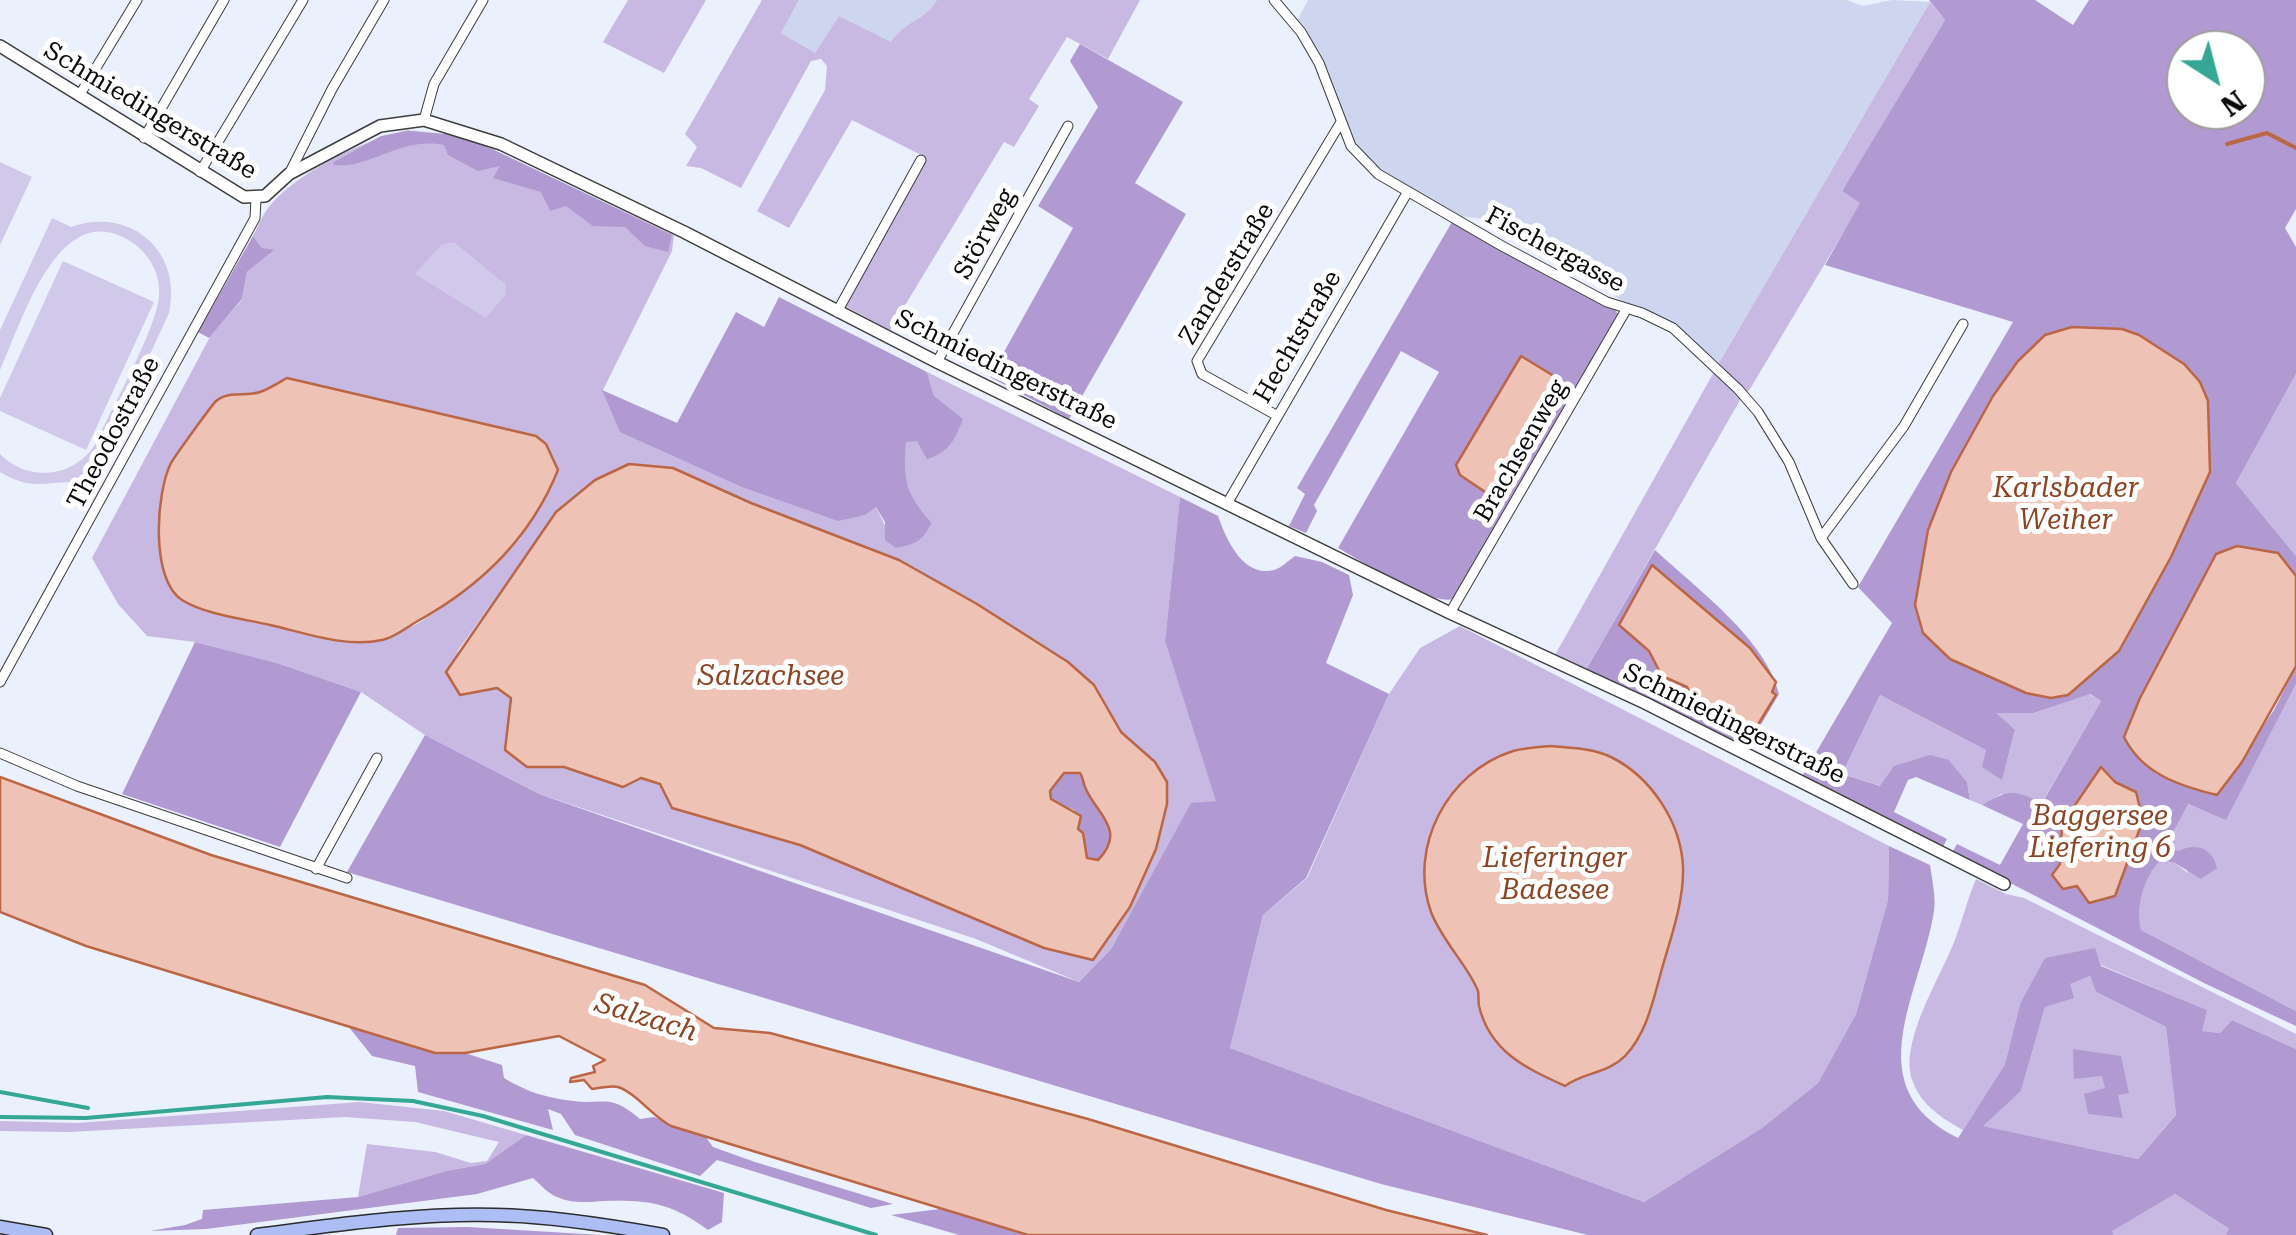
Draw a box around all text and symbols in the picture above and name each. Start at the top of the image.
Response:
north arrow [2166,30,2266,130]
street label: Schmiedingerstraße [38,36,262,186]
text: N [2214,83,2251,123]
street label: Störweg [948,184,1022,284]
street label: Zanderstraße [1173,198,1281,350]
street label: Fischergasse [1480,201,1630,299]
street label: Hechtstraße [1248,265,1348,409]
street label: Schmiedingerstraße [890,303,1122,437]
street label: Theodostraße [61,352,167,514]
street label: Brachsenweg [1468,374,1574,528]
water label: Karlsbader Weiher [1993,472,2139,538]
street label: Schmiedingerstraße [1618,657,1850,791]
water label: Salzachsee [698,660,844,694]
water label: Baggersee Liefering 6 [2029,800,2171,866]
water label: Lieferinger Badesee [1483,842,1627,908]
water label: Salzach [591,987,701,1049]

